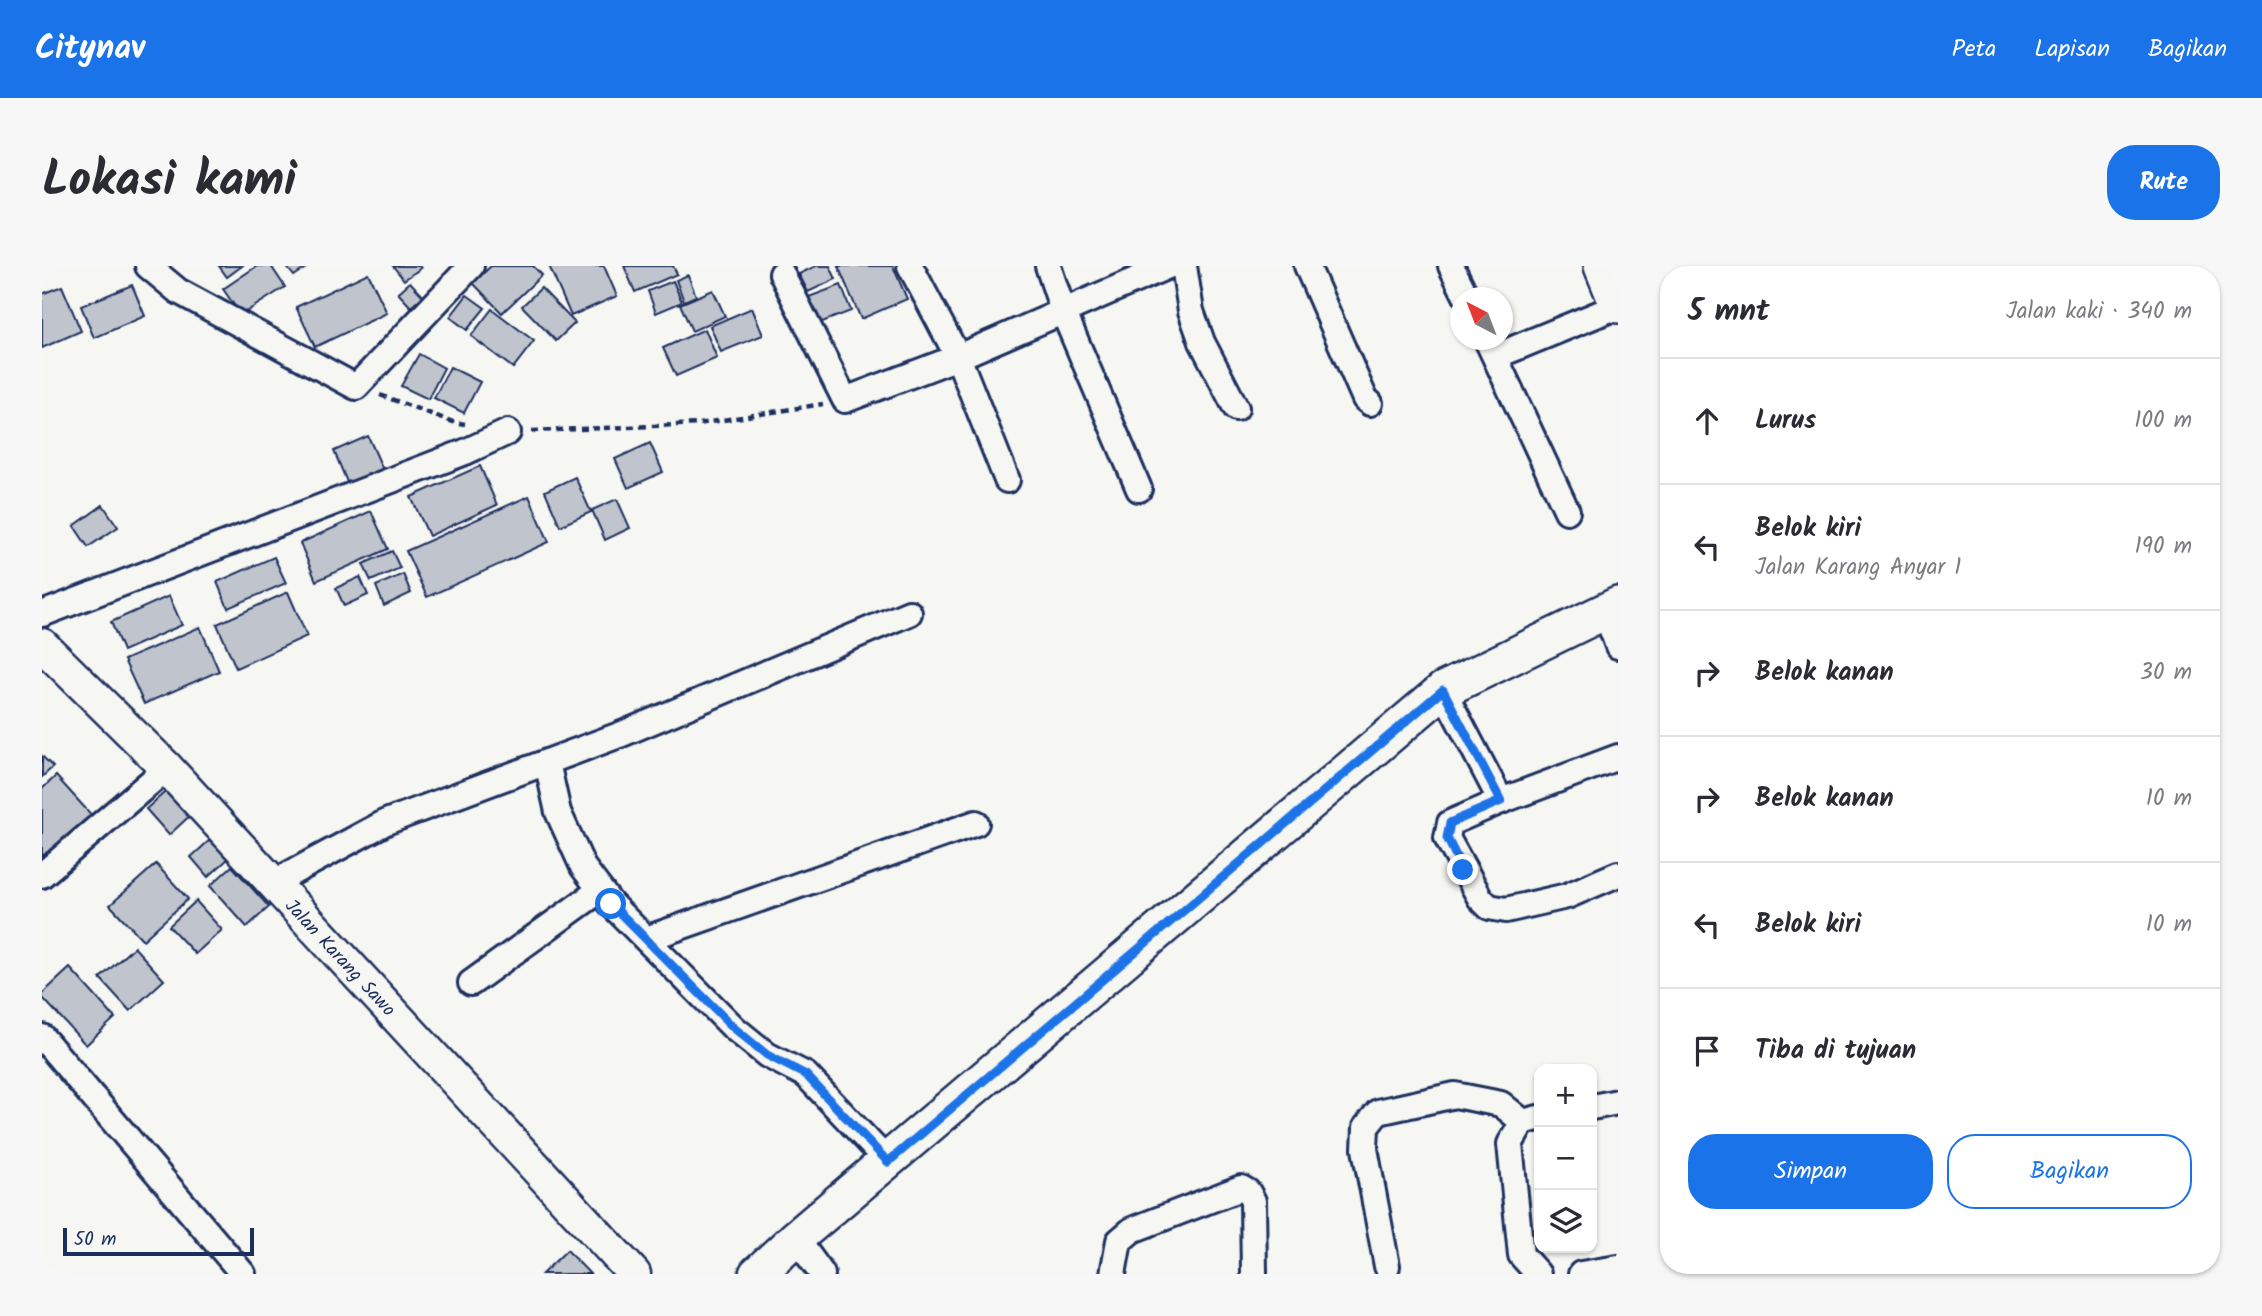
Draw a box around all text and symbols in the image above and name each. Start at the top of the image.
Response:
text: Citynav [35,23,145,76]
text: Peta [1952,30,1996,69]
text: Lapisan [2034,30,2110,69]
text: Bagikan [2148,30,2227,69]
text: Lokasi kami [42,143,297,221]
button: Rute [2107,145,2220,220]
north arrow [1450,287,1513,350]
text: 5 mnt [1688,288,1769,336]
text: Jalan kaki · 340 m [2006,294,2192,330]
text: Lurus [1755,400,1816,442]
icon: ahead [1688,402,1726,440]
text: 100 m [2134,403,2192,439]
text: Belok kiri [1755,508,1861,550]
icon: left [1688,528,1726,566]
text: 190 m [2135,529,2192,565]
text: Jalan Karang Anyar 1 [1755,550,1962,586]
text: Belok kanan [1755,652,1894,694]
icon: right [1688,654,1726,692]
text: 30 m [2140,655,2192,691]
text: Belok kanan [1755,778,1894,820]
icon: right [1688,780,1726,818]
text: 10 m [2146,781,2192,817]
route end [1447,854,1478,885]
route start [595,888,626,919]
street label: Jalan Karang Sawo [277,893,402,1024]
text: Belok kiri [1755,904,1861,946]
icon: left [1688,906,1726,944]
text: 10 m [2146,907,2192,943]
text: Tiba di tujuan [1755,1030,1916,1072]
icon: arrive [1688,1032,1726,1070]
map controls [1534,1064,1597,1253]
button: + [1534,1064,1597,1127]
button: − [1534,1127,1597,1190]
button: Simpan [1688,1134,1933,1209]
button: Bagikan [1947,1134,2192,1209]
button: layers [1534,1190,1597,1253]
scale bar [63,1225,254,1257]
text: 50 m [74,1225,116,1255]

